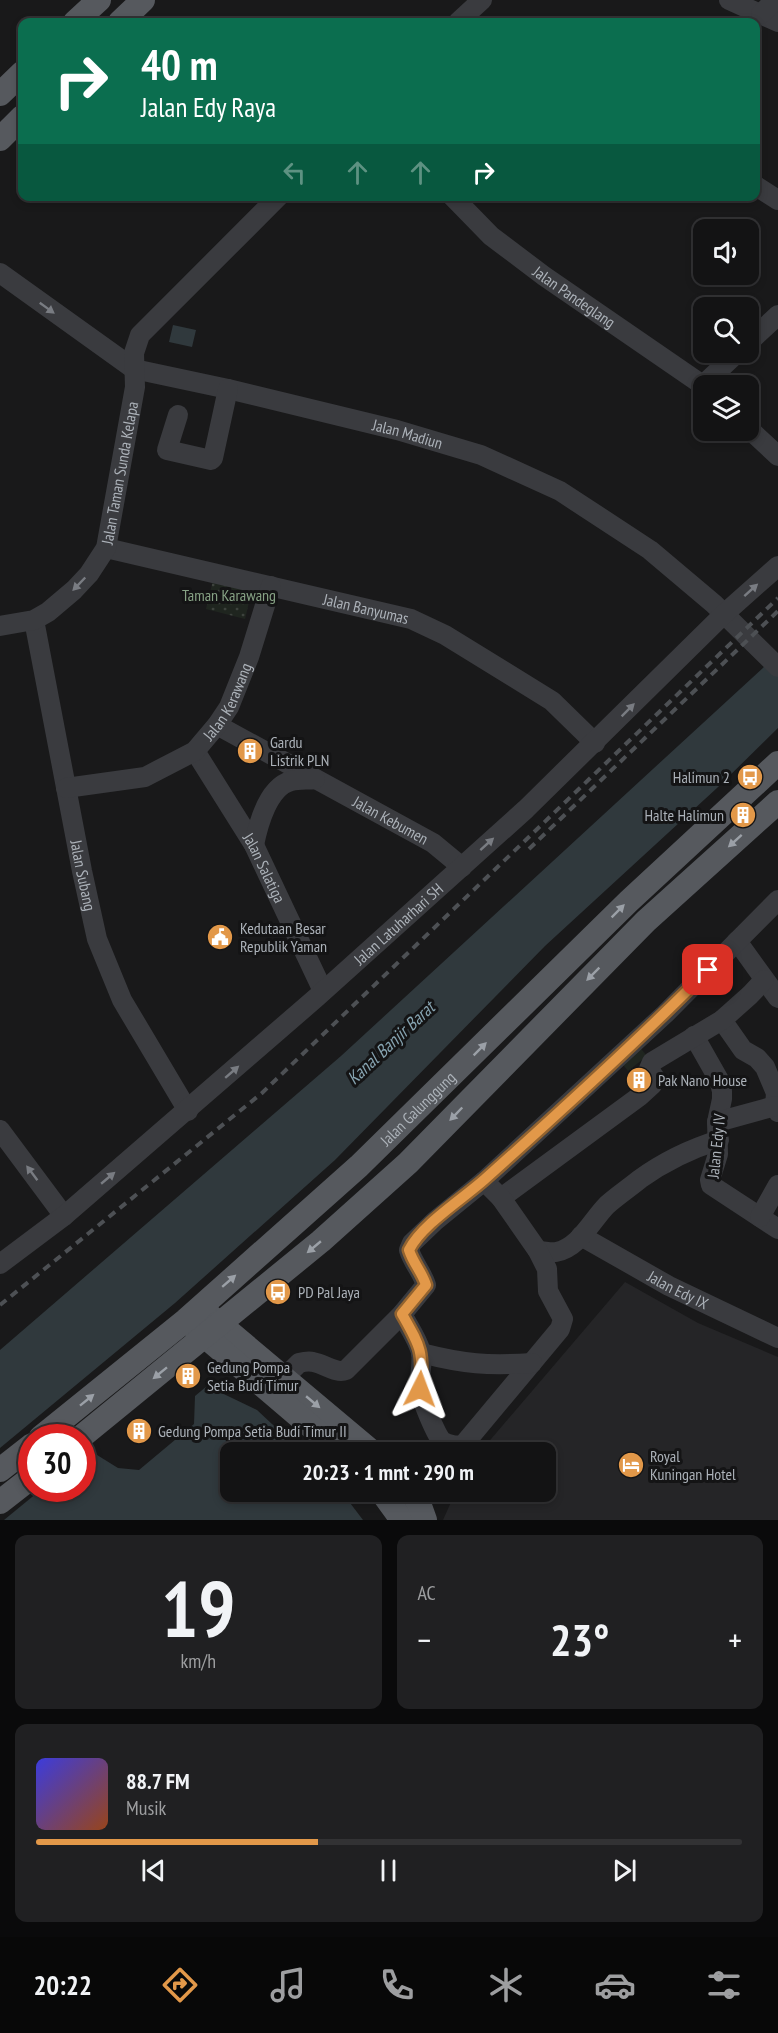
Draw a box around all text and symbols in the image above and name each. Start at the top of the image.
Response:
text: 40 m [141,37,218,92]
icon: right [42,42,120,120]
text: Jalan Edy Raya [141,90,276,124]
icon: left [278,156,311,189]
icon: ahead [341,156,374,189]
icon: ahead [404,156,437,189]
icon: right [467,156,500,189]
map controls [693,219,759,441]
button: sound [693,219,759,285]
street label: Jalan Pandeglang [528,261,619,332]
button: search [693,297,759,363]
one-way arrow [39,302,55,314]
button: layers [693,375,759,441]
street label: Jalan Taman Sunda Kelapa [97,400,142,547]
street label: Jalan Madiun [370,414,445,453]
one-way arrow [73,577,87,591]
one-way arrow [743,584,758,597]
park label: Taman Karawang [182,585,276,605]
street label: Jalan Banyumas [320,589,411,628]
street label: Jalan Kerawang [198,660,256,745]
one-way arrow [621,702,635,717]
place label: Gardu Listrik PLN [270,732,329,770]
building icon: Gardu Listrik PLN [235,736,265,766]
bus stop icon: Halimun 2 [735,762,765,792]
place label: Halimun 2 [673,767,730,787]
street label: Jalan Kebumen [349,791,432,849]
building icon: Halte Halimun [728,800,758,830]
place label: Halte Halimun [644,805,724,825]
street label: Jalan Salatiga [238,828,290,906]
one-way arrow [728,834,743,847]
street label: Jalan Subang [66,837,100,913]
one-way arrow [479,838,494,851]
street label: Jalan Latuharhari SH [349,879,447,970]
one-way arrow [611,904,626,918]
place label: Kedutaan Besar Republik Yaman [240,918,327,956]
public building icon: Kedutaan Besar Republik Yaman [205,922,235,952]
pin [682,944,733,995]
icon: arrive [691,953,724,986]
one-way arrow [586,967,600,981]
water label: Kanal Banjir Barat [342,995,441,1089]
one-way arrow [473,1042,487,1056]
building icon: Pak Nano House [624,1065,654,1095]
one-way arrow [224,1066,239,1079]
street label: Jalan Galunggung [375,1067,459,1151]
place label: Pak Nano House [658,1070,747,1090]
one-way arrow [450,1106,464,1120]
street label: Jalan Edy IV [703,1112,729,1180]
one-way arrow [26,1165,38,1181]
one-way arrow [100,1172,115,1185]
one-way arrow [307,1240,322,1253]
street label: Jalan Edy IX [643,1265,712,1313]
one-way arrow [221,1275,236,1288]
bus stop icon: PD Pal Jaya [263,1277,293,1307]
place label: PD Pal Jaya [298,1282,360,1302]
place label: Gedung Pompa Setia Budi Timur [207,1357,299,1395]
position arrow [388,1357,452,1421]
building icon: Gedung Pompa Setia Budi Timur [173,1361,203,1391]
one-way arrow [152,1367,167,1379]
one-way arrow [79,1395,94,1407]
one-way arrow [305,1395,320,1408]
building icon: Gedung Pompa Setia Budi Timur II [124,1416,154,1446]
place label: Gedung Pompa Setia Budi Timur II [158,1421,347,1441]
speed limit sign: 30 [18,1424,96,1502]
place label: Royal Kuningan Hotel [650,1446,736,1484]
hotel icon: Royal Kuningan Hotel [616,1450,646,1480]
text: 20:23 · 1 mnt · 290 m [302,1458,474,1486]
text: 19 [161,1558,236,1659]
text: AC [418,1580,436,1606]
text: 23° [550,1610,609,1668]
text: − [418,1618,431,1661]
text: + [728,1618,742,1661]
text: km/h [181,1648,216,1674]
text: 88.7 FM [126,1767,190,1795]
text: Musik [126,1795,166,1821]
icon: previous [137,1854,170,1887]
icon: pause [372,1854,405,1887]
icon: next [608,1854,641,1887]
icon: directions [159,1964,201,2006]
icon: music [267,1964,309,2006]
icon: phone [376,1964,418,2006]
icon: climate [485,1964,527,2006]
icon: car [594,1964,636,2006]
icon: filters [703,1964,745,2006]
text: 20:22 [33,1968,92,2002]

